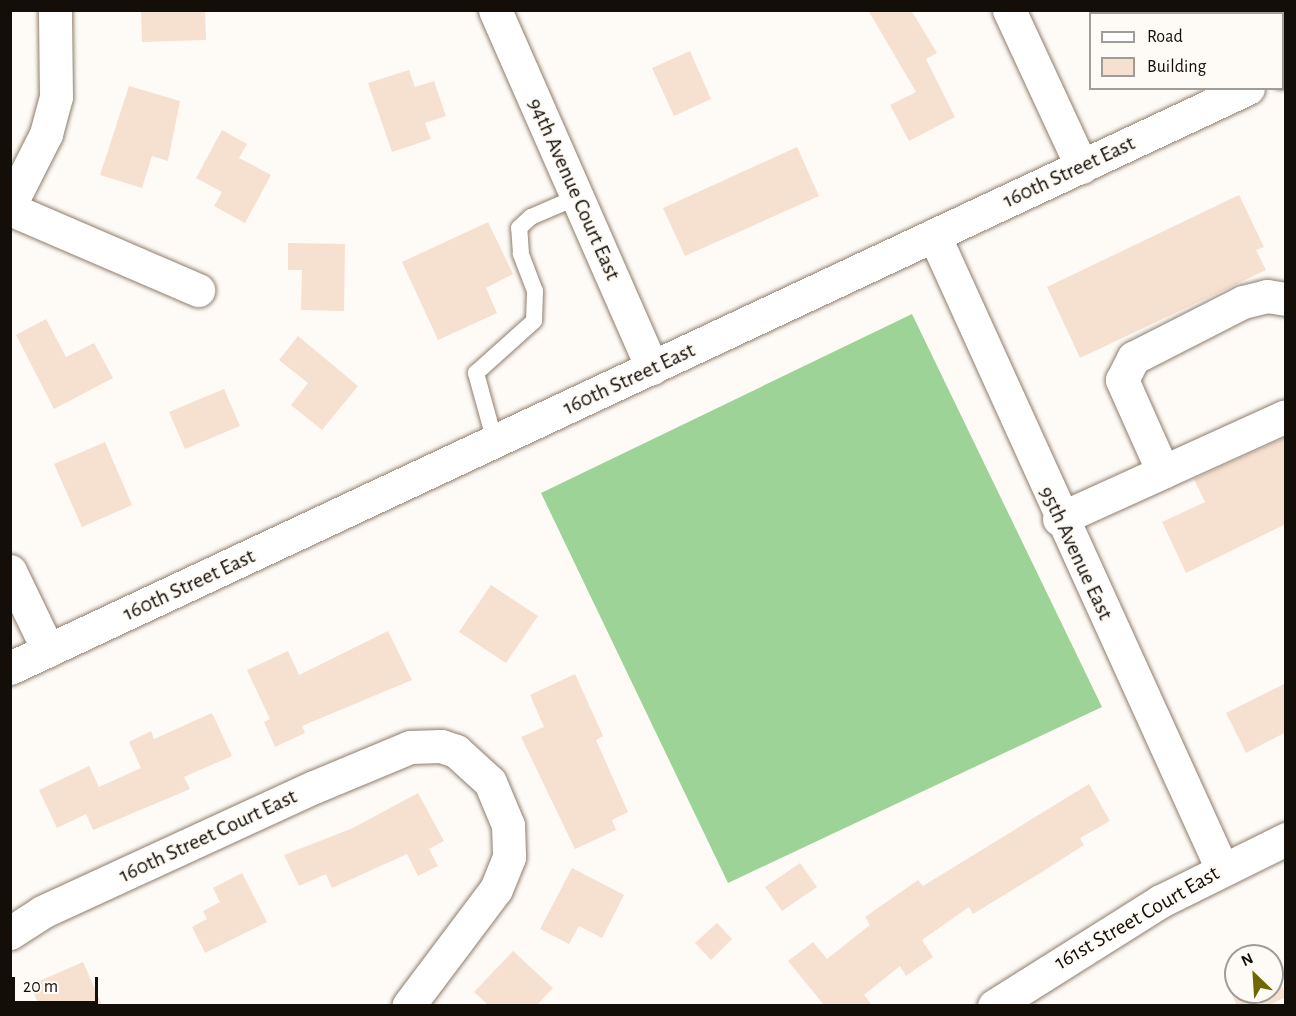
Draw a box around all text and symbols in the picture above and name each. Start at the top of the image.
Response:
legend [1089,12,1284,90]
text: Road [1147,28,1183,46]
text: Building [1147,58,1206,76]
street label: 94th Avenue Court East [522,94,626,284]
street label: 160th Street East [999,130,1139,214]
street label: 160th Street East [559,337,699,421]
street label: 95th Avenue East [1033,482,1119,624]
street label: 160th Street East [119,543,259,627]
street label: 160th Street Court East [115,783,301,889]
street label: 161st Street Court East [1050,860,1224,976]
north arrow [1224,944,1284,1004]
text: N [1239,950,1256,969]
scale bar [15,965,100,1003]
text: 20 m [23,978,58,996]

